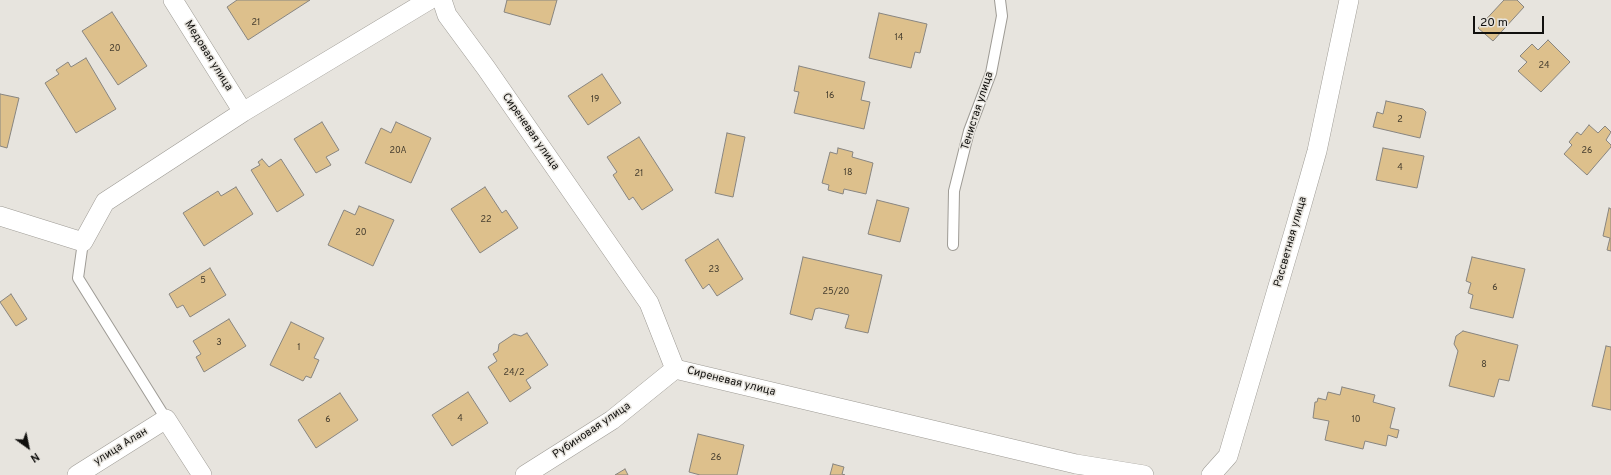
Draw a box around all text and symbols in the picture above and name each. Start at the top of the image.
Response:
scale bar [1475,8,1546,34]
text: 20 m [1480,15,1508,31]
street label: Медовая улица [181,18,235,94]
house number: 21 [252,18,260,28]
house number: 14 [895,33,903,43]
house number: 20 [109,44,121,54]
house number: 24 [1538,61,1550,71]
street label: Тенистая улица [959,70,997,152]
street label: Сиреневая улица [499,91,561,173]
house number: 16 [826,91,834,101]
house number: 19 [591,95,599,105]
house number: 2 [1397,115,1403,125]
house number: 20А [389,146,407,156]
house number: 26 [1582,146,1592,156]
house number: 4 [1397,163,1403,173]
house number: 18 [844,168,852,178]
house number: 21 [635,169,643,179]
street label: Рассветная улица [1272,195,1310,289]
house number: 22 [480,215,492,225]
house number: 20 [355,228,367,238]
house number: 23 [709,265,719,275]
house number: 5 [200,276,206,286]
house number: 6 [1492,283,1498,293]
house number: 25/20 [823,287,849,297]
house number: 3 [216,338,222,348]
house number: 1 [297,343,301,353]
house number: 8 [1481,360,1487,370]
street label: Сиреневая улица [685,365,777,399]
house number: 24/2 [504,368,524,378]
street label: Рубиновая улица [551,400,633,462]
house number: 4 [457,414,463,424]
house number: 6 [325,415,331,425]
house number: 10 [1351,415,1361,425]
street label: улица Алан [92,425,150,469]
north arrow [8,427,48,467]
text: N [27,449,42,465]
house number: 26 [711,453,721,463]

